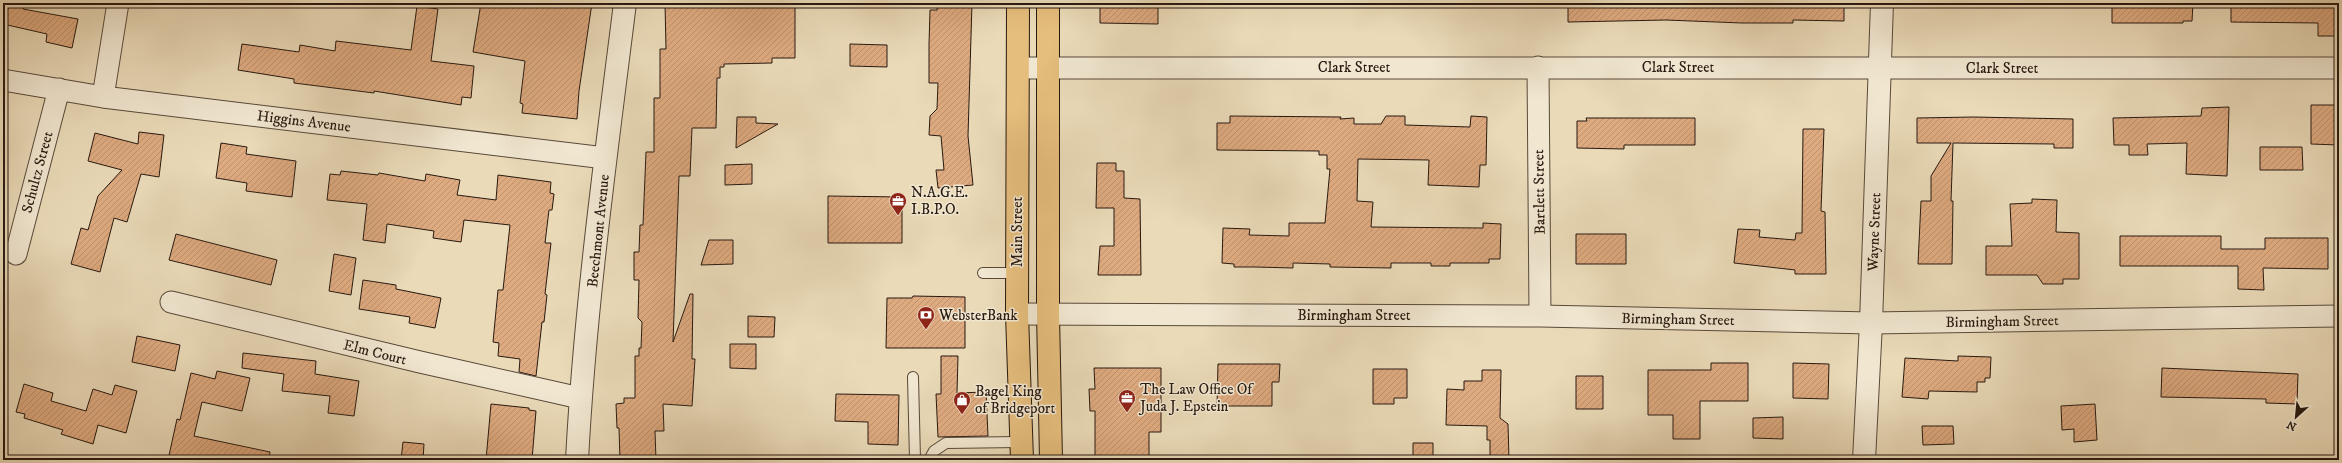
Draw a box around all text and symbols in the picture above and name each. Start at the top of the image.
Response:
street label: Clark Street [1318,58,1390,77]
street label: Clark Street [1642,58,1714,77]
street label: Clark Street [1966,59,2038,78]
street label: Higgins Avenue [256,106,352,137]
street label: Schultz Street [17,129,58,215]
street label: Bartlett Street [1529,149,1550,235]
street label: Beechmont Avenue [583,173,614,289]
place label: N.A.G.E. I.B.P.O. [911,183,968,219]
office icon: N.A.G.E. I.B.P.O. [888,191,908,216]
street label: Wayne Street [1864,192,1885,273]
street label: Main Street [1008,197,1027,267]
bank icon: WebsterBank [916,305,936,330]
place label: WebsterBank [938,306,1018,325]
street label: Birmingham Street [1297,306,1411,325]
street label: Birmingham Street [1621,309,1735,330]
street label: Birmingham Street [1945,311,2059,332]
street label: Elm Court [341,335,409,370]
place label: The Law Office Of Juda J. Epstein [1138,380,1254,416]
place label: Bagel King of Bridgeport [975,382,1055,418]
office icon: The Law Office Of Juda J. Epstein [1117,388,1137,413]
shop icon: Bagel King of Bridgeport [952,390,972,415]
north arrow [2276,397,2316,437]
text: N [2285,417,2299,433]

